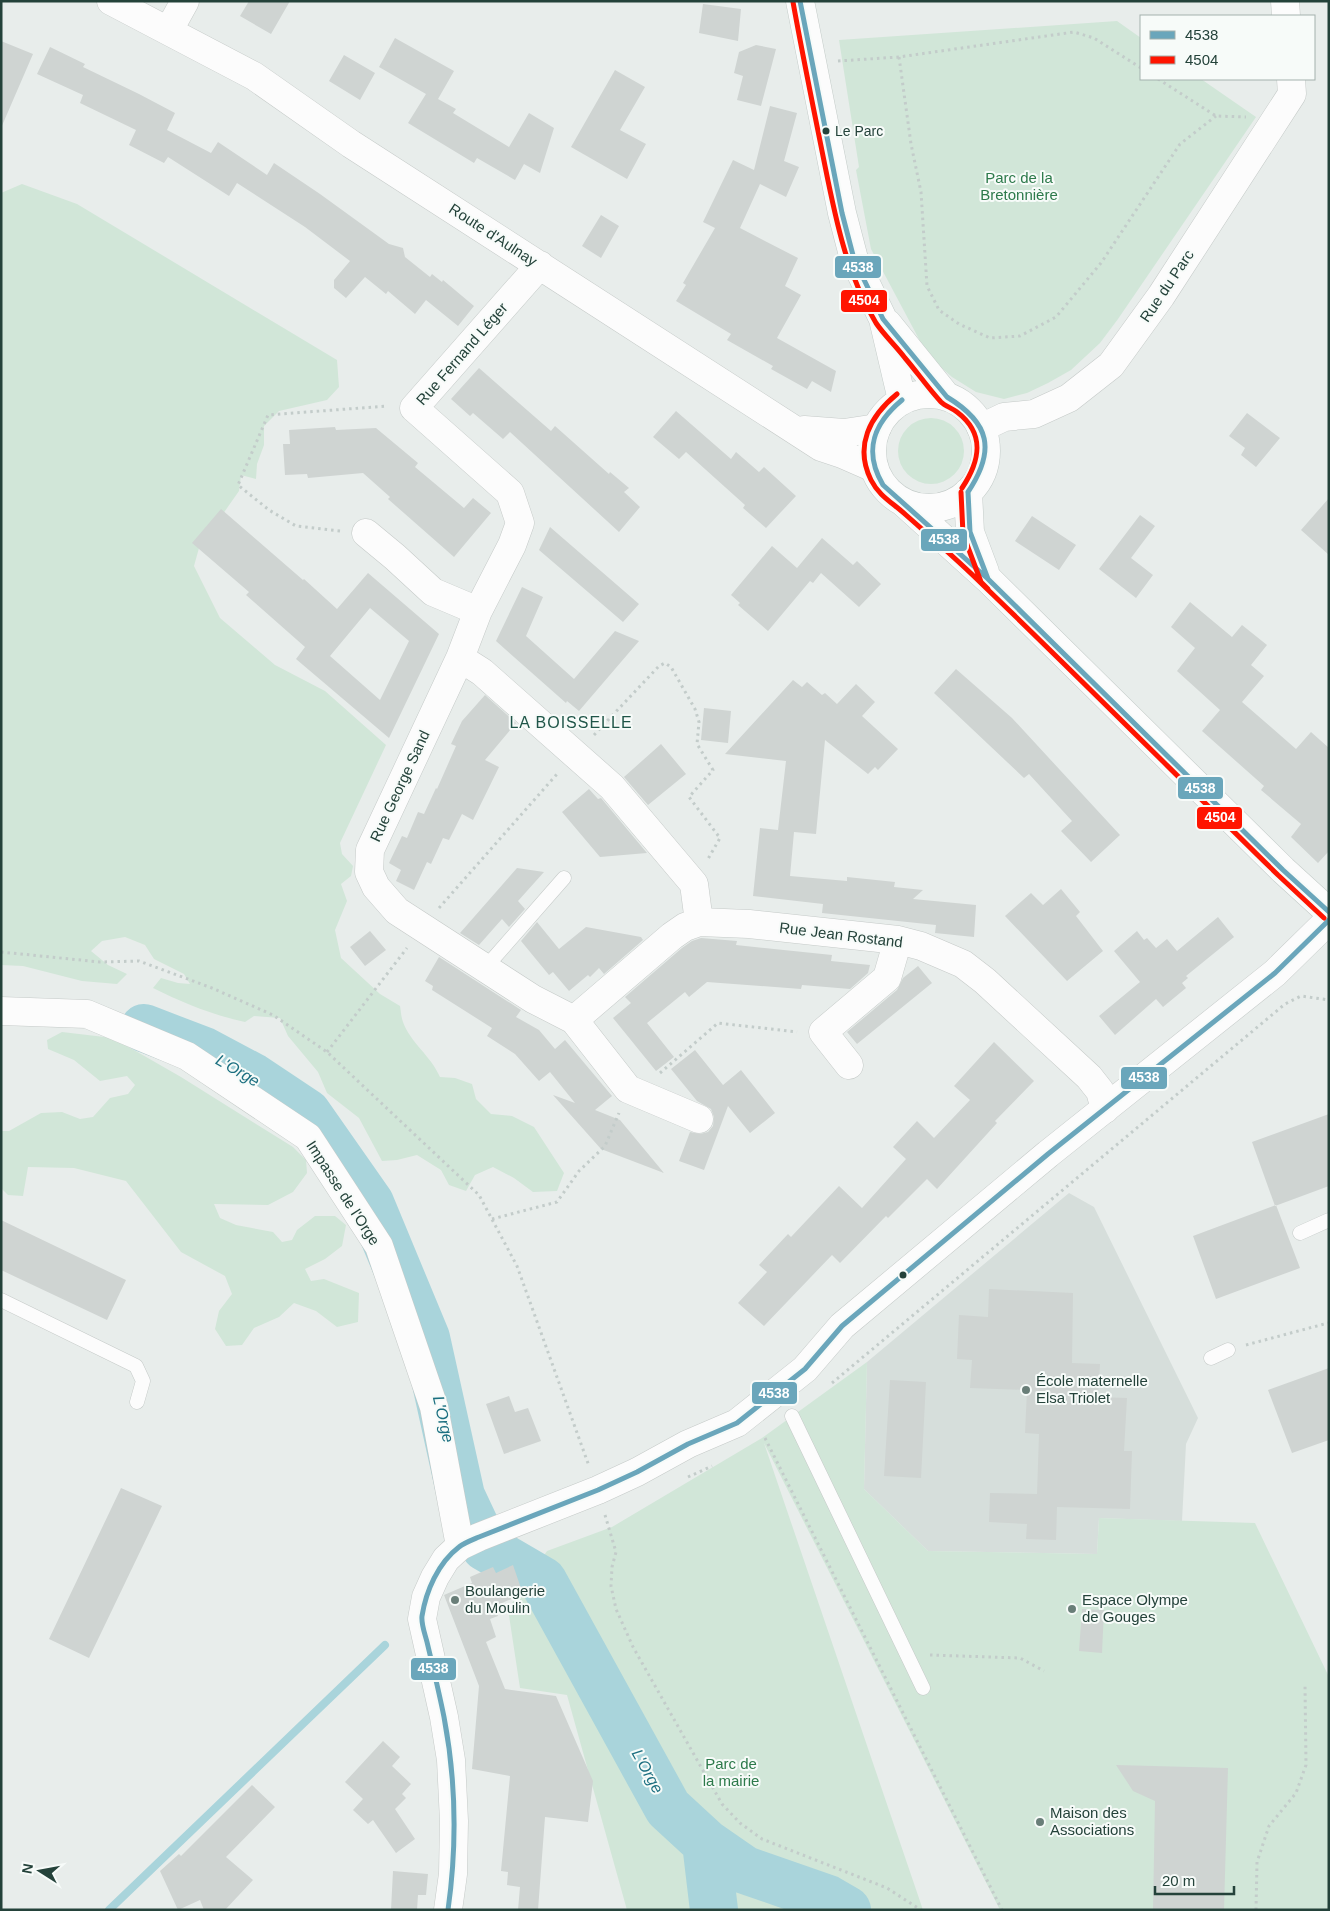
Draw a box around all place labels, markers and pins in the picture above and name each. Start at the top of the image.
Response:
place label: Le Parc [835,123,883,139]
marker: Le Parc [821,126,831,136]
unlabelled marker [898,1270,908,1280]
place label: École maternelle Elsa Triolet [1036,1372,1148,1406]
marker: École maternelle Elsa Triolet [1020,1384,1032,1396]
place label: Boulangerie du Moulin [465,1582,545,1616]
place label: Espace Olympe de Gouges [1082,1591,1188,1625]
marker: Boulangerie du Moulin [449,1594,461,1606]
marker: Espace Olympe de Gouges [1066,1603,1078,1615]
place label: Maison des Associations [1050,1804,1134,1838]
marker: Maison des Associations [1034,1816,1046,1828]

